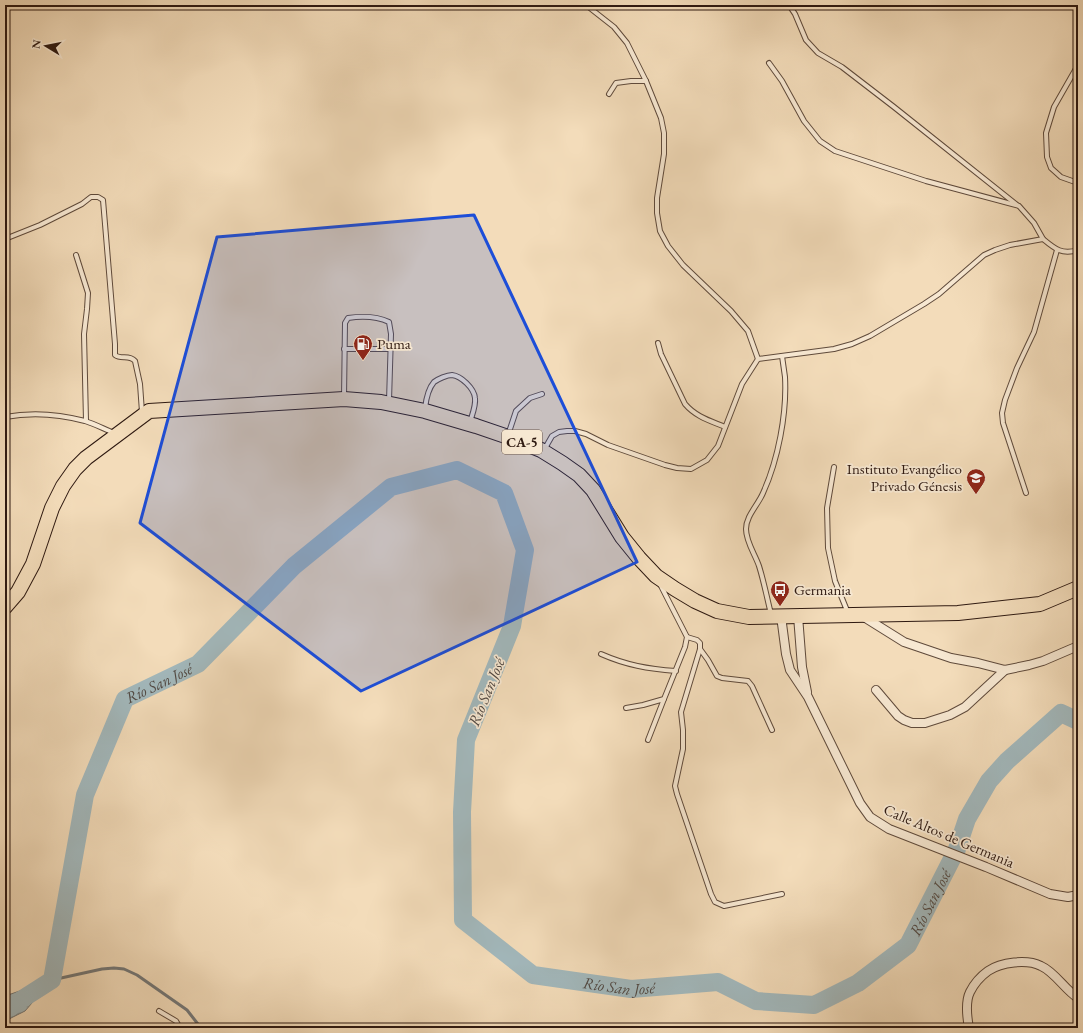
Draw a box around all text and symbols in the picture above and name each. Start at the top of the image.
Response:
north arrow [26,26,66,66]
text: N [28,39,44,50]
fuel station icon: Puma [352,333,374,361]
place label: Puma [377,334,411,353]
road number: CA-5 [502,430,542,454]
place label: Instituto Evangélico Privado Génesis [847,459,962,495]
school or university icon: Instituto Evangélico Privado Génesis [965,467,987,495]
bus stop icon: Germania [769,579,791,607]
place label: Germania [794,580,851,599]
water label: Río San José [463,653,510,729]
water label: Río San José [122,658,197,708]
street label: Calle Altos de Germania [881,799,1017,872]
water label: Río San José [904,864,957,940]
water label: Río San José [582,972,657,1000]

